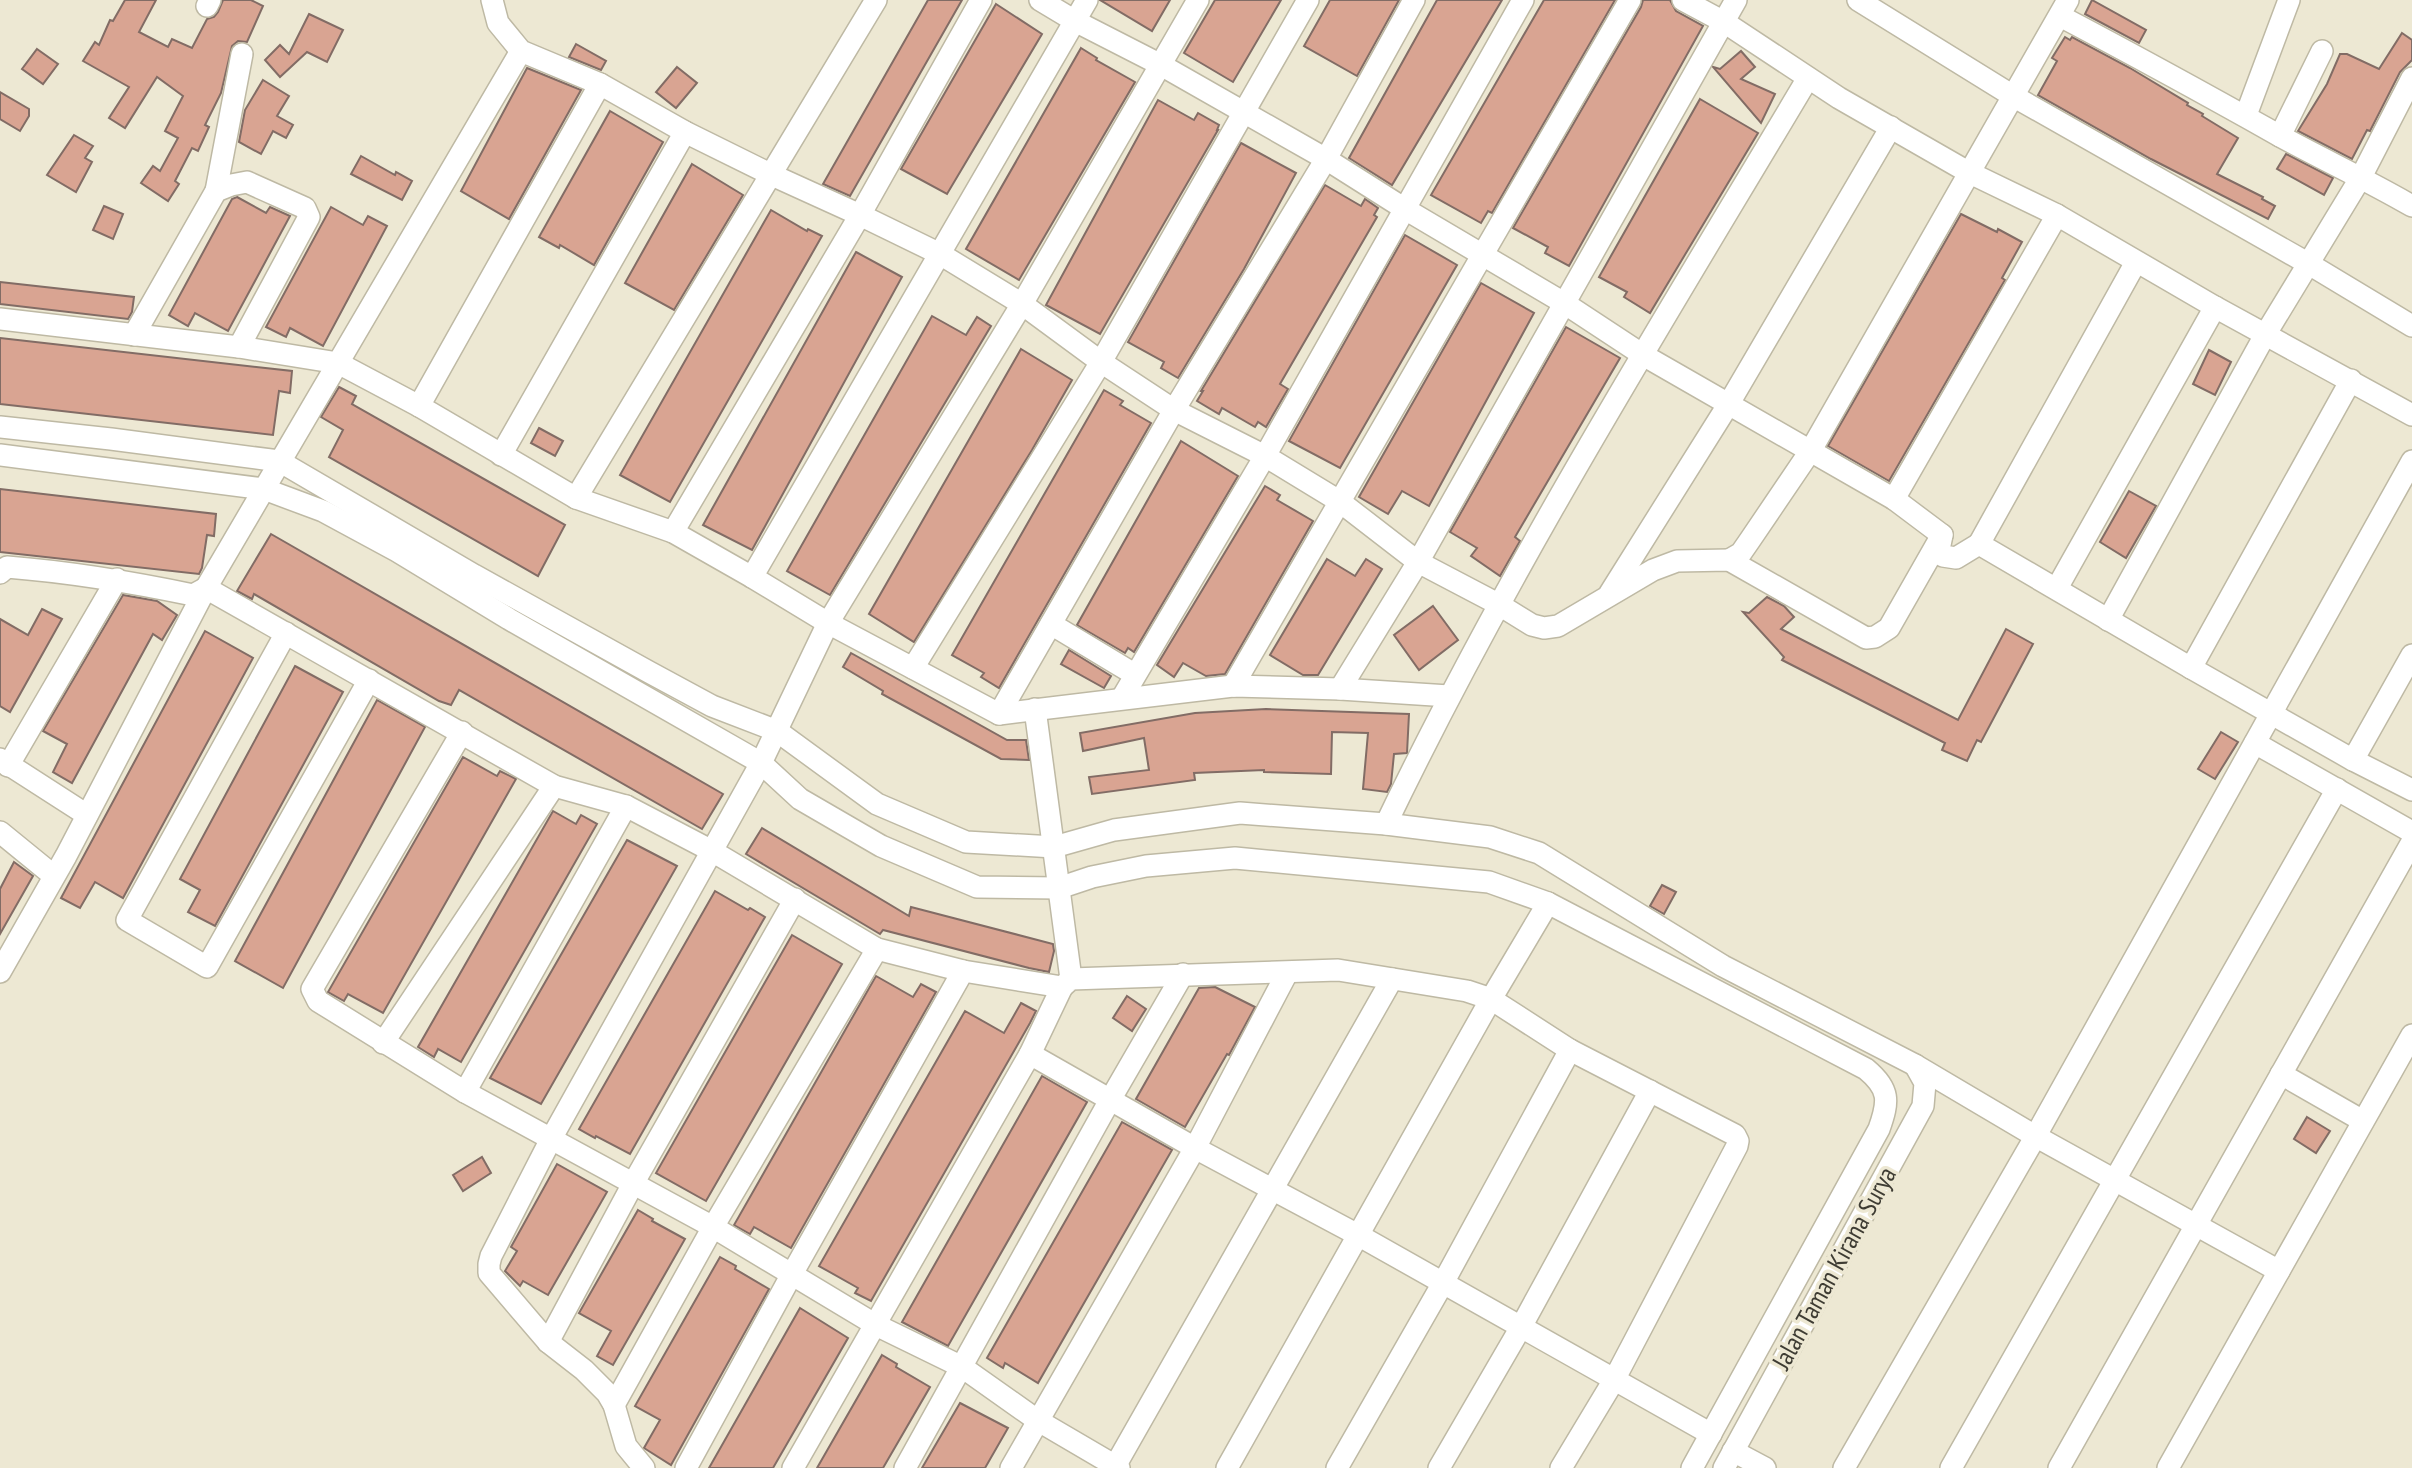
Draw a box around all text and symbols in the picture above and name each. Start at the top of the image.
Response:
street label: Jalan Taman Kirana Surya [1764,1161,1903,1376]

